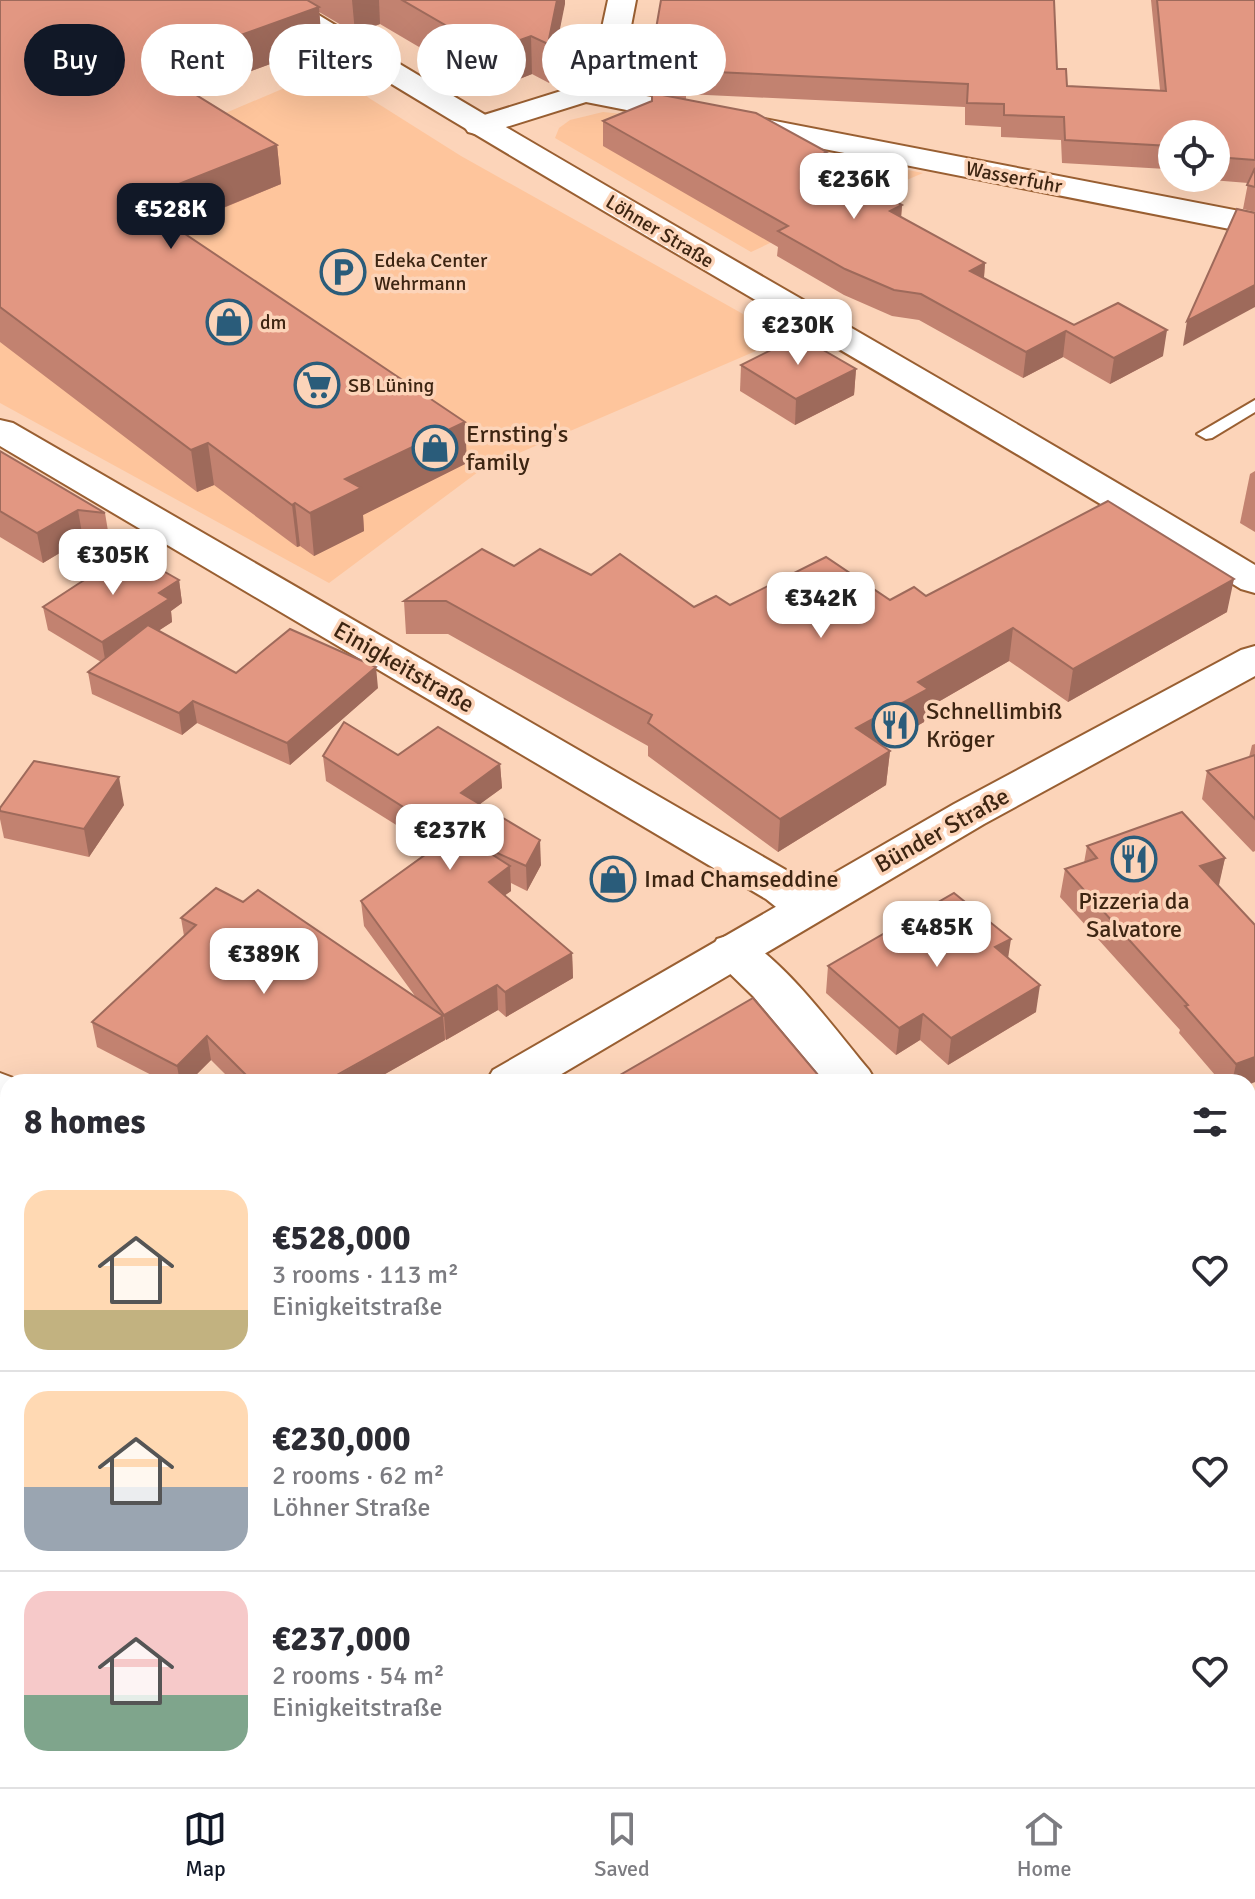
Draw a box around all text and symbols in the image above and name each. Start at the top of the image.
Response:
chip: Buy [24,24,125,96]
chip: Rent [141,24,253,96]
chip: Filters [269,24,401,96]
chip: New [417,24,526,96]
chip: Apartment [542,24,726,96]
map controls [1158,120,1230,192]
button: locate [1158,120,1230,192]
pin: €236K [798,153,910,221]
street label: Wasserfuhr [964,156,1065,199]
text: €236K [818,163,890,195]
pin: €528K [115,183,227,251]
street label: Löhner Straße [601,189,718,274]
text: €528K [135,193,207,225]
parking icon: Edeka Center Wehrmann [319,248,367,296]
place label: Edeka Center Wehrmann [374,248,488,296]
shop icon: dm [205,298,253,346]
pin: €230K [742,299,854,367]
text: €230K [762,309,834,341]
place label: dm [260,310,287,335]
supermarket icon: SB Lüning [293,361,341,409]
place label: SB Lüning [348,373,434,398]
place label: Ernsting's family [466,419,568,477]
shop icon: Ernsting's family [411,424,459,472]
pin: €305K [57,529,169,597]
text: €305K [77,539,149,571]
pin: €342K [765,572,877,640]
text: €342K [785,582,857,614]
street label: Einigkeitstraße [328,615,480,719]
place label: Schnellimbiß Kröger [926,696,1062,754]
restaurant icon: Schnellimbiß Kröger [871,701,919,749]
street label: Bünder Straße [869,781,1015,879]
pin: €237K [394,804,506,872]
text: €237K [414,814,486,846]
restaurant icon: Pizzeria da Salvatore [1110,835,1158,883]
shop icon: Imad Chamseddine [589,855,637,903]
place label: Imad Chamseddine [644,864,839,894]
place label: Pizzeria da Salvatore [1078,886,1190,944]
pin: €485K [881,901,993,969]
text: €485K [901,911,973,943]
pin: €389K [208,928,320,996]
text: €389K [228,938,300,970]
icon: filters [1188,1100,1232,1144]
text: 8 homes [24,1101,145,1143]
text: €528,000 [272,1217,411,1259]
icon: home [88,1222,184,1318]
icon: heart [1188,1248,1232,1292]
text: 3 rooms · 113 m² [272,1259,459,1291]
text: Einigkeitstraße [272,1291,443,1323]
text: €230,000 [272,1418,411,1460]
icon: home [88,1423,184,1519]
icon: heart [1188,1449,1232,1493]
text: 2 rooms · 62 m² [272,1460,445,1492]
text: Löhner Straße [272,1492,430,1524]
text: €237,000 [272,1618,411,1660]
icon: home [88,1623,184,1719]
icon: heart [1188,1649,1232,1693]
text: 2 rooms · 54 m² [272,1660,445,1692]
text: Einigkeitstraße [272,1692,443,1724]
tab: Map [183,1807,227,1882]
tab: Saved [594,1807,650,1882]
tab: Home [1017,1807,1072,1882]

